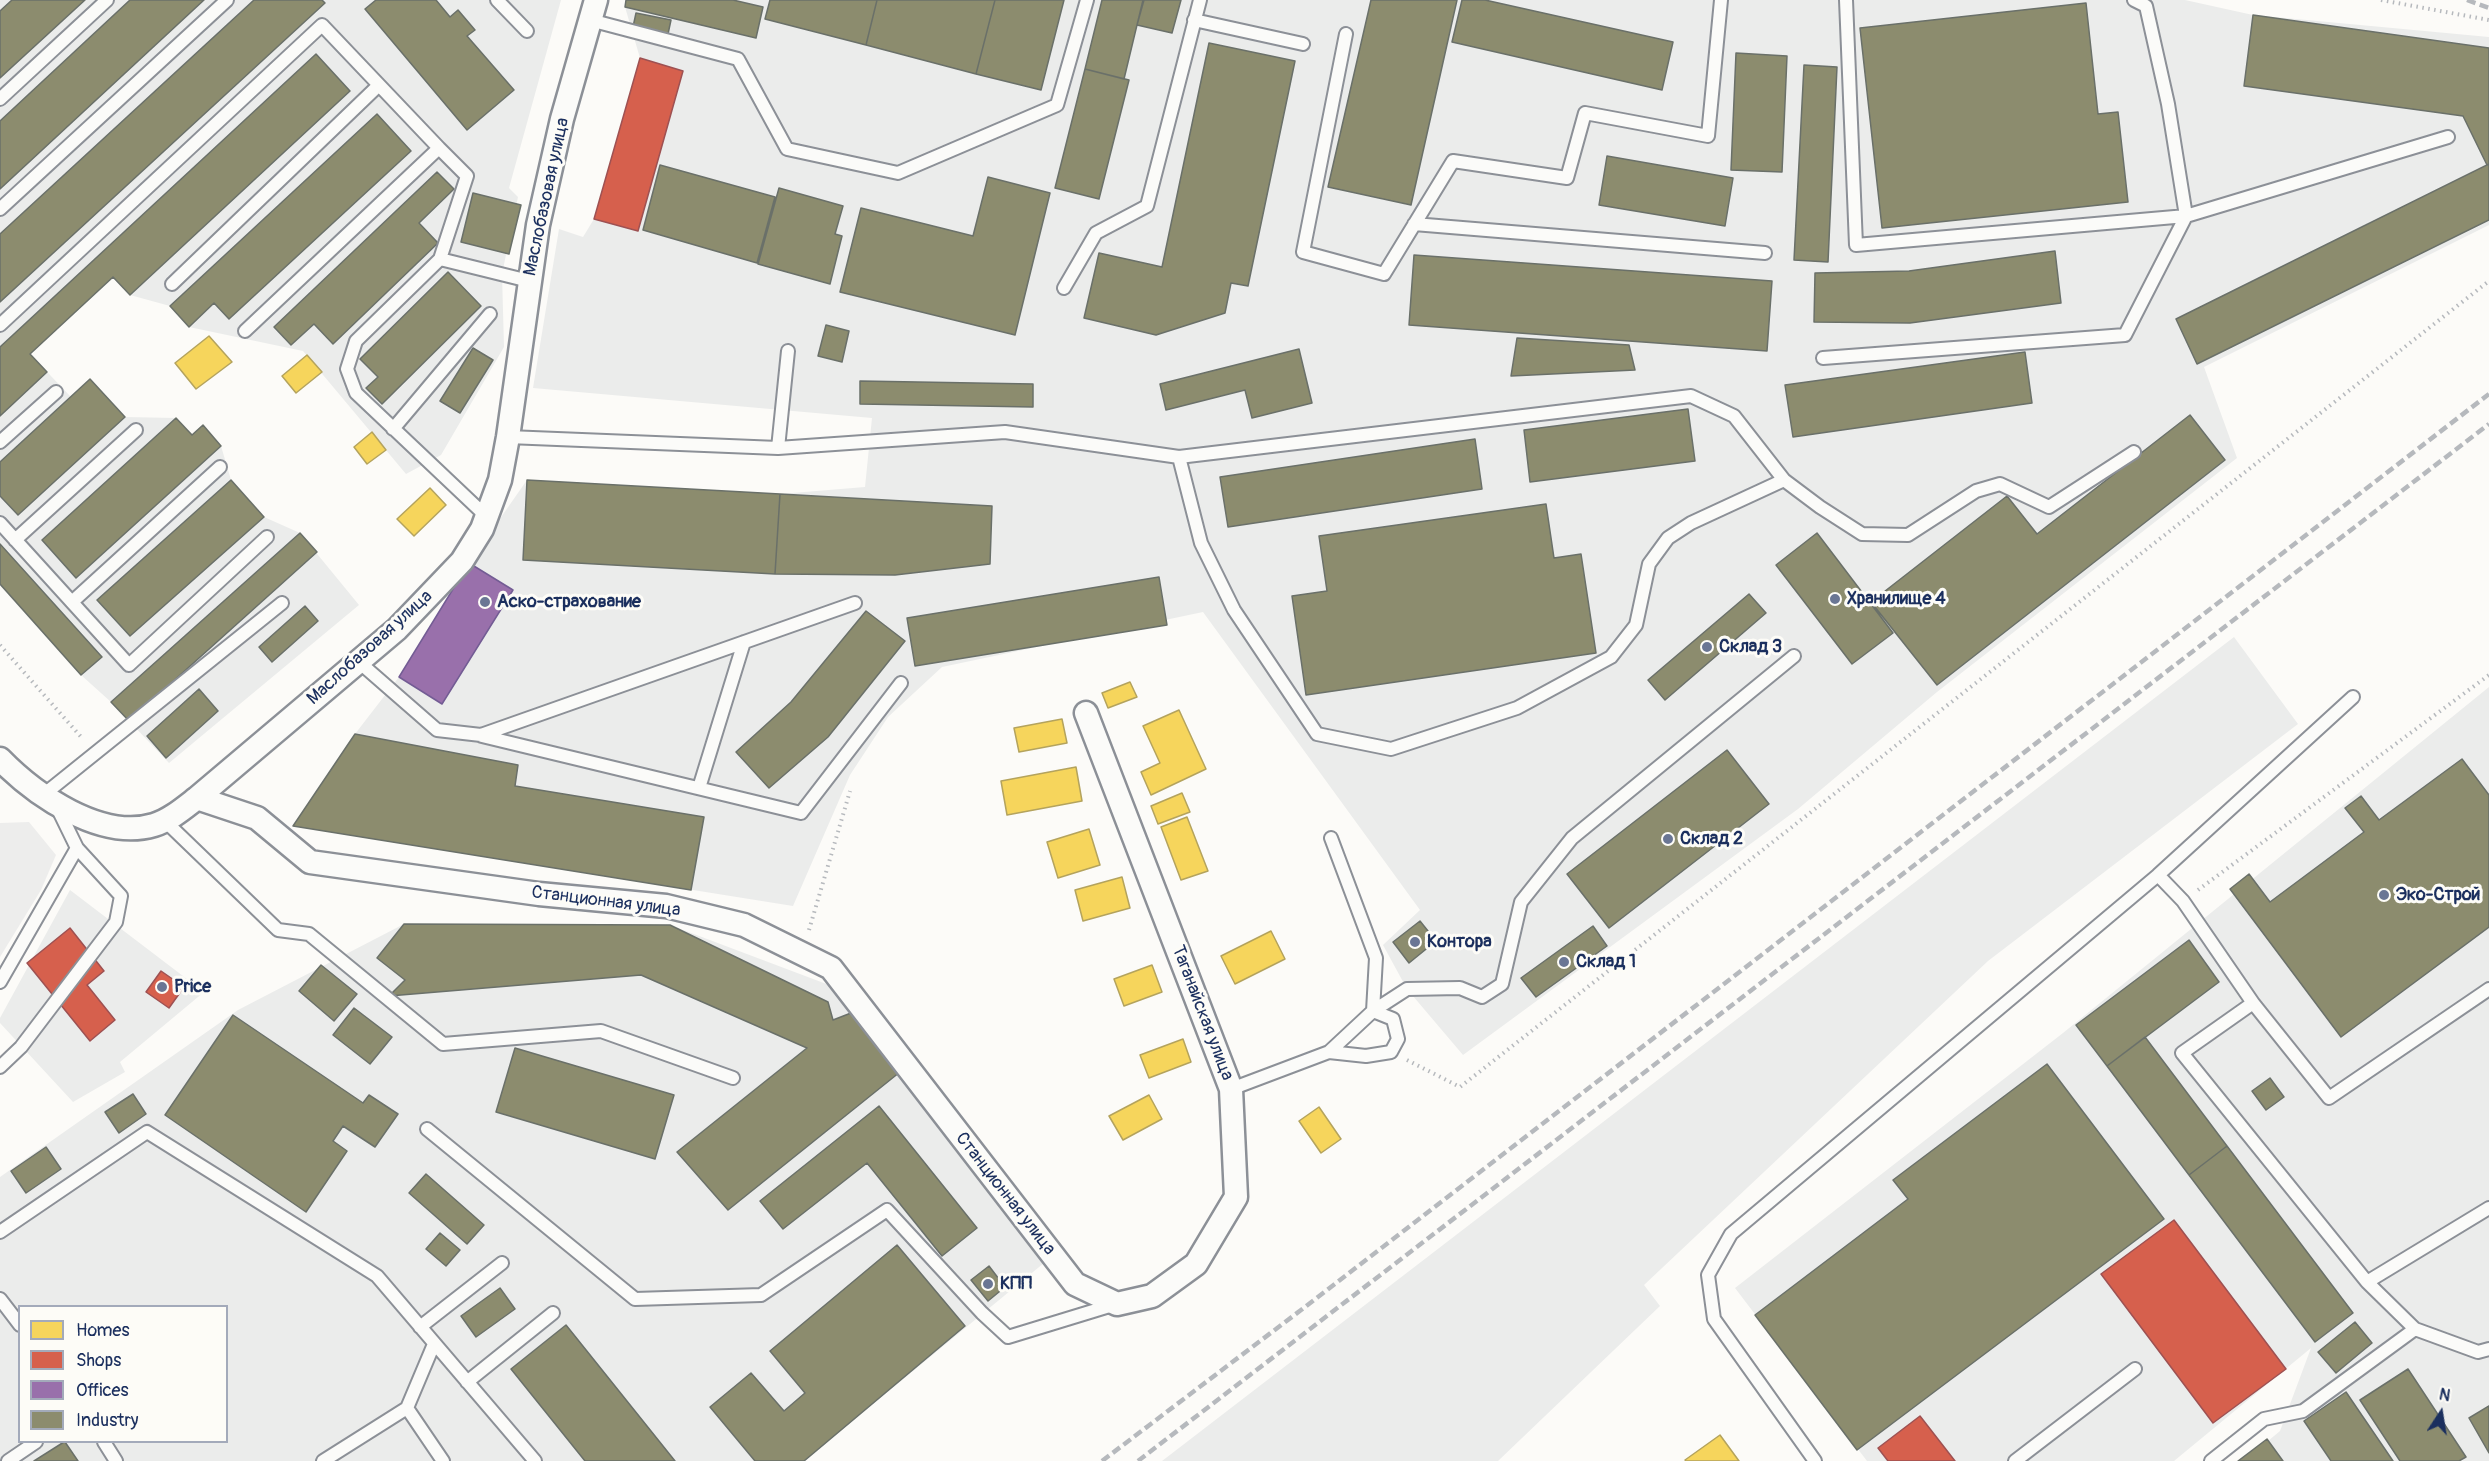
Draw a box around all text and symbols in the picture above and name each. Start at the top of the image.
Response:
street label: Маслобазовая улица [520,116,574,278]
street label: Маслобазовая улица [303,586,437,710]
place label: Хранилище 4 [1847,588,1946,610]
place label: Аско-страхование [497,591,641,613]
marker: Хранилище 4 [1828,592,1842,606]
marker: Аско-страхование [478,595,492,609]
place label: Склад 3 [1719,636,1782,658]
marker: Склад 3 [1700,640,1714,654]
place label: Склад 2 [1680,828,1743,850]
marker: Склад 2 [1661,832,1675,846]
street label: Станционная улица [530,882,682,922]
place label: Эко-Строй [2396,884,2480,906]
marker: Эко-Строй [2377,888,2391,902]
place label: Контора [1427,931,1492,953]
marker: Контора [1408,935,1422,949]
street label: Таганайская улица [1166,942,1238,1084]
place label: Склад 1 [1576,951,1636,973]
marker: Склад 1 [1557,955,1571,969]
place label: Price [174,976,211,998]
marker: Price [155,980,169,994]
street label: Станционная улица [950,1128,1060,1260]
place label: КПП [1000,1273,1032,1295]
marker: КПП [981,1277,995,1291]
legend [18,1305,228,1443]
text: Homes [76,1319,129,1342]
text: Shops [76,1349,121,1372]
text: Offices [76,1379,128,1402]
north arrow [2411,1383,2471,1443]
text: N [2437,1384,2452,1406]
text: Industry [76,1409,139,1432]

